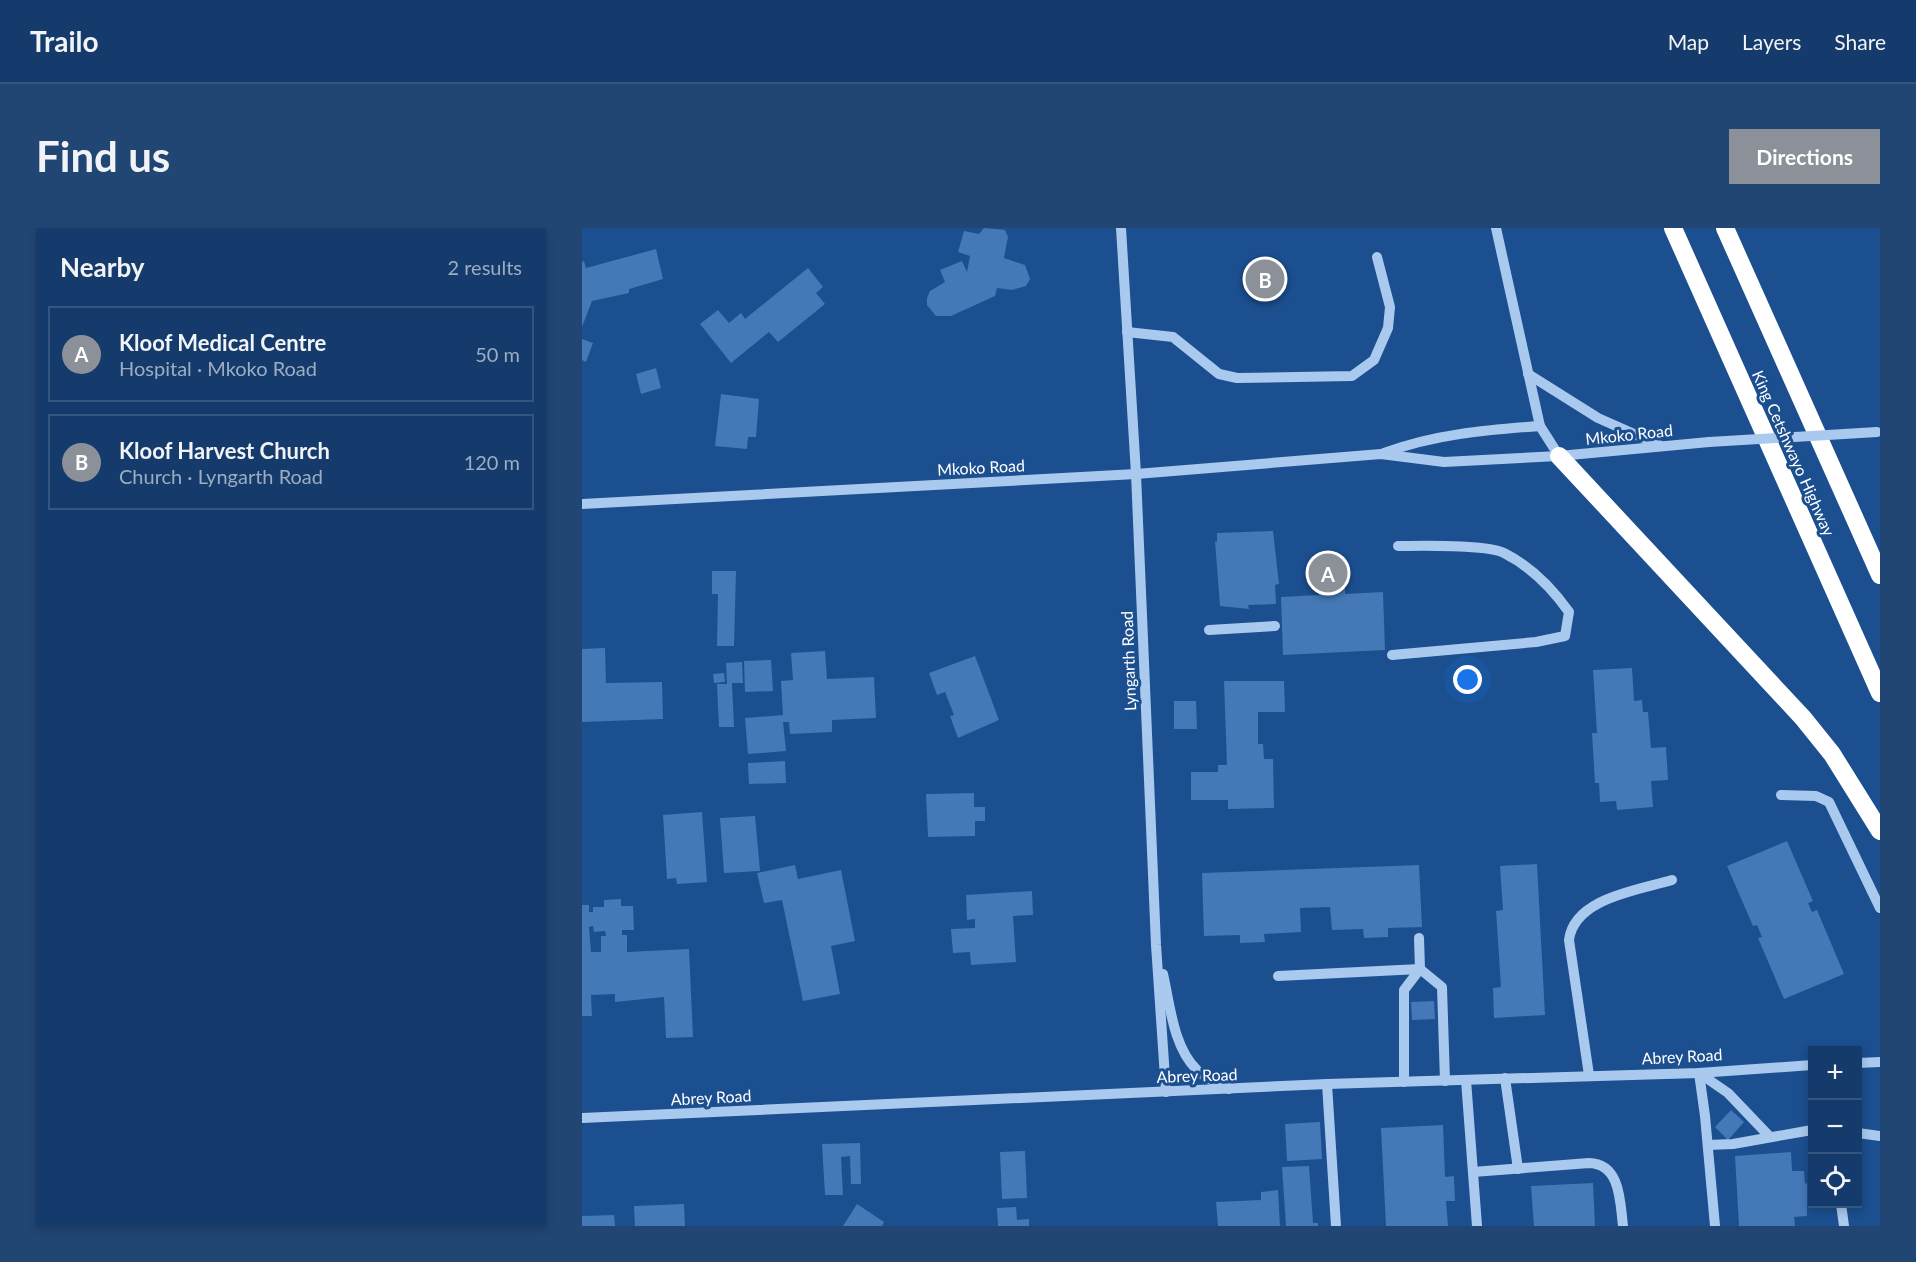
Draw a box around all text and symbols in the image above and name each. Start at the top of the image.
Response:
text: Trailo [30,24,99,58]
text: Map [1668,29,1709,54]
text: Layers [1742,29,1801,54]
text: Share [1834,29,1886,54]
button: Directions [1729,129,1880,184]
text: Find us [36,131,170,181]
text: Nearby [60,251,145,283]
text: 2 results [447,255,522,279]
pin: B [1246,256,1284,302]
text: Kloof Medical Centre [119,329,326,356]
text: A [75,342,88,366]
text: 50 m [475,342,520,366]
text: Hospital · Mkoko Road [119,356,317,380]
street label: King Cetshwayo Highway [1749,367,1839,539]
street label: Mkoko Road [1584,420,1674,448]
text: Kloof Harvest Church [119,437,330,464]
text: B [75,450,88,474]
text: 120 m [464,450,520,474]
street label: Mkoko Road [937,455,1025,479]
text: Church · Lyngarth Road [119,464,323,488]
pin: A [1308,550,1348,596]
street label: Lyngarth Road [1117,611,1139,711]
your location [1453,665,1482,694]
street label: Abrey Road [1641,1044,1723,1068]
map controls [1808,1046,1862,1208]
button: + [1808,1046,1862,1100]
street label: Abrey Road [1156,1064,1238,1086]
street label: Abrey Road [670,1085,752,1109]
button: − [1808,1100,1862,1154]
button: locate [1808,1154,1862,1208]

